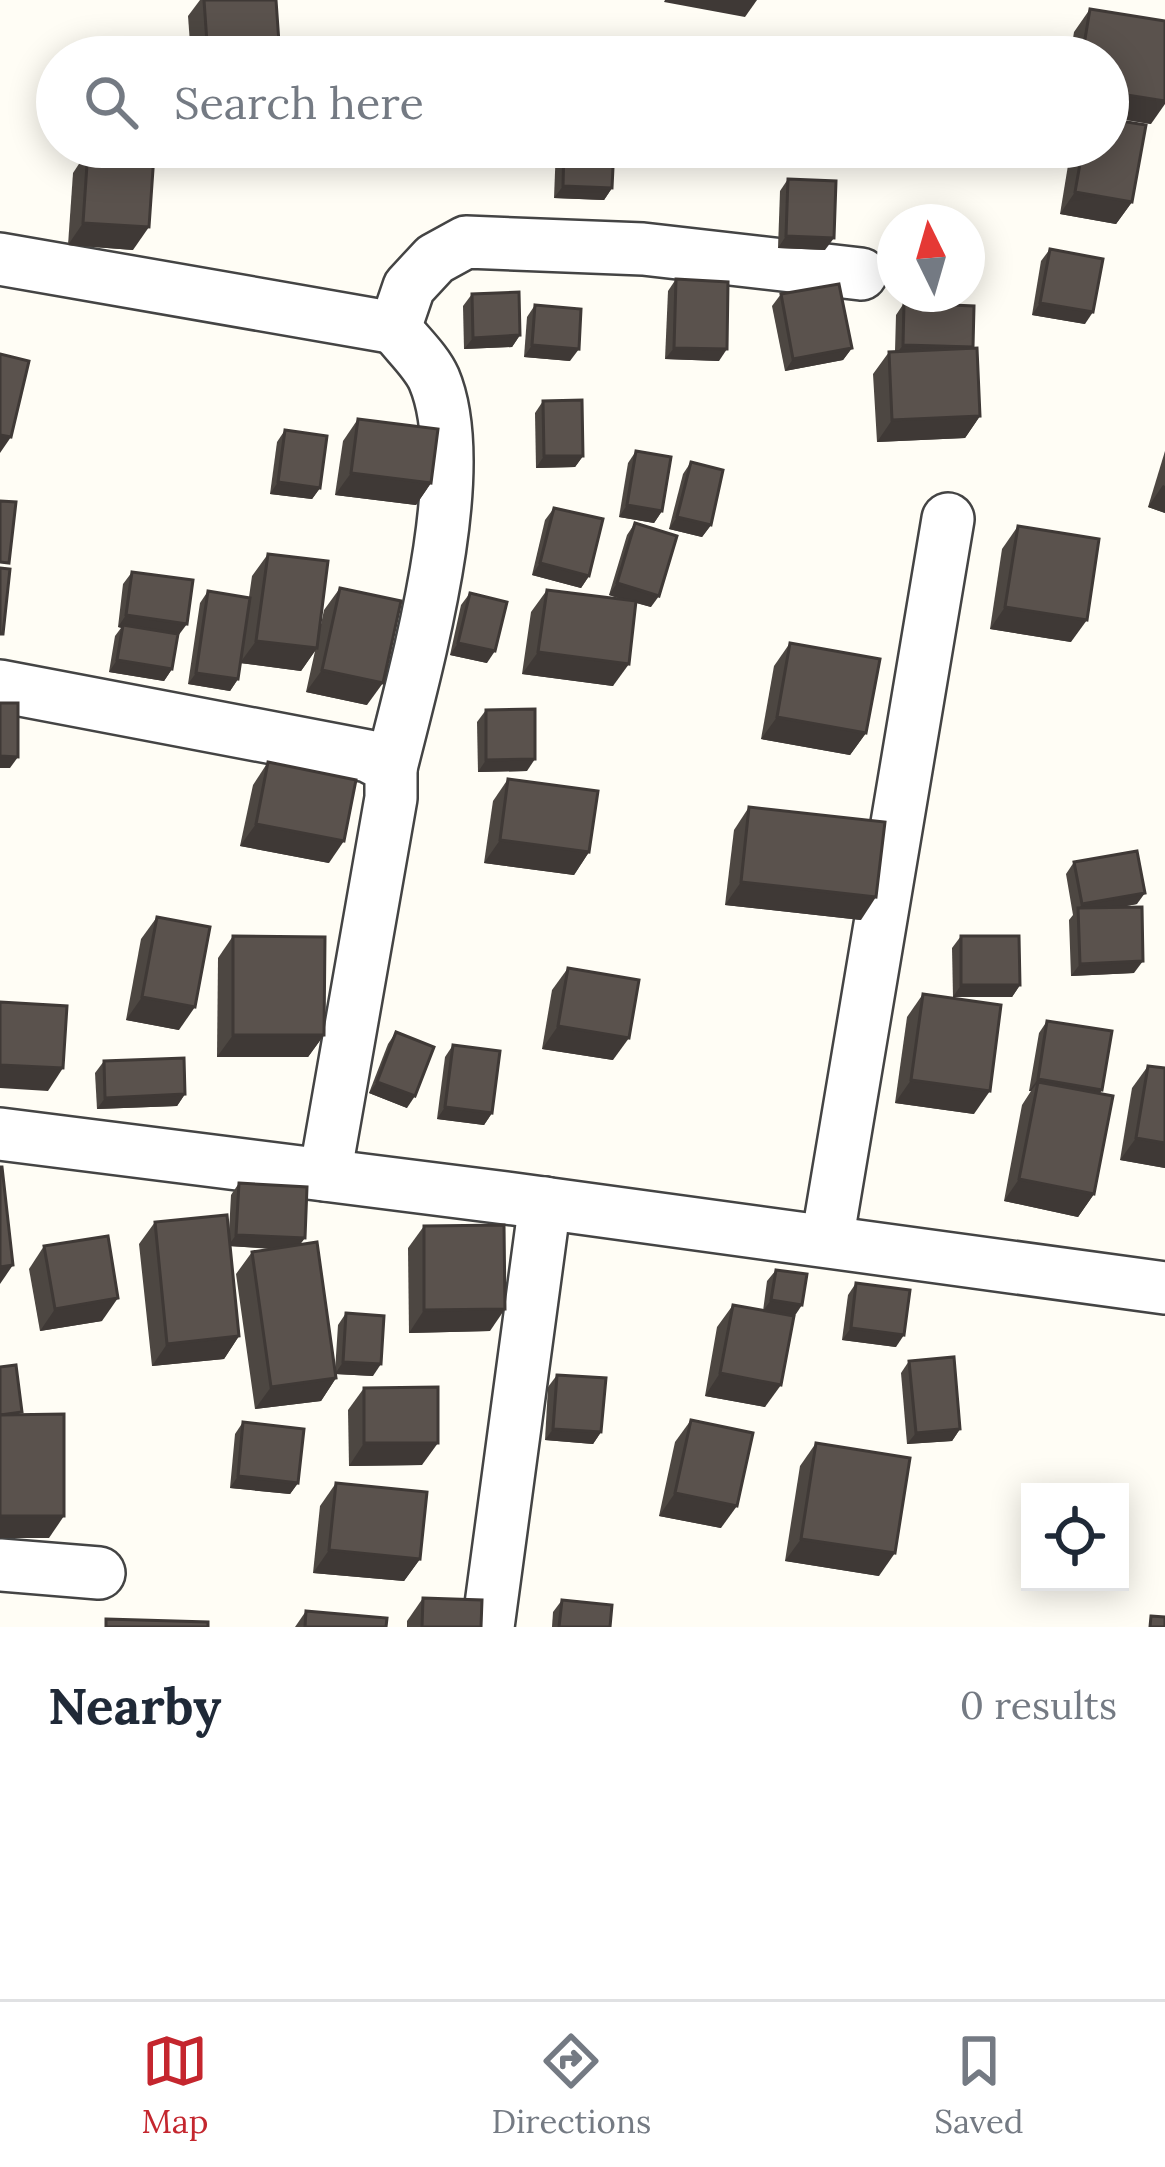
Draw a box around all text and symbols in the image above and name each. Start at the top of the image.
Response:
search box [36,36,1129,168]
icon: search [78,69,144,135]
text: Search here [174,74,424,131]
north arrow [877,204,985,312]
map controls [1021,1483,1129,1591]
button: locate [1021,1483,1129,1591]
text: Nearby [48,1673,221,1738]
text: 0 results [960,1680,1117,1730]
tab: Map [141,2028,209,2142]
tab: Directions [492,2028,651,2142]
tab: Saved [934,2028,1023,2142]

